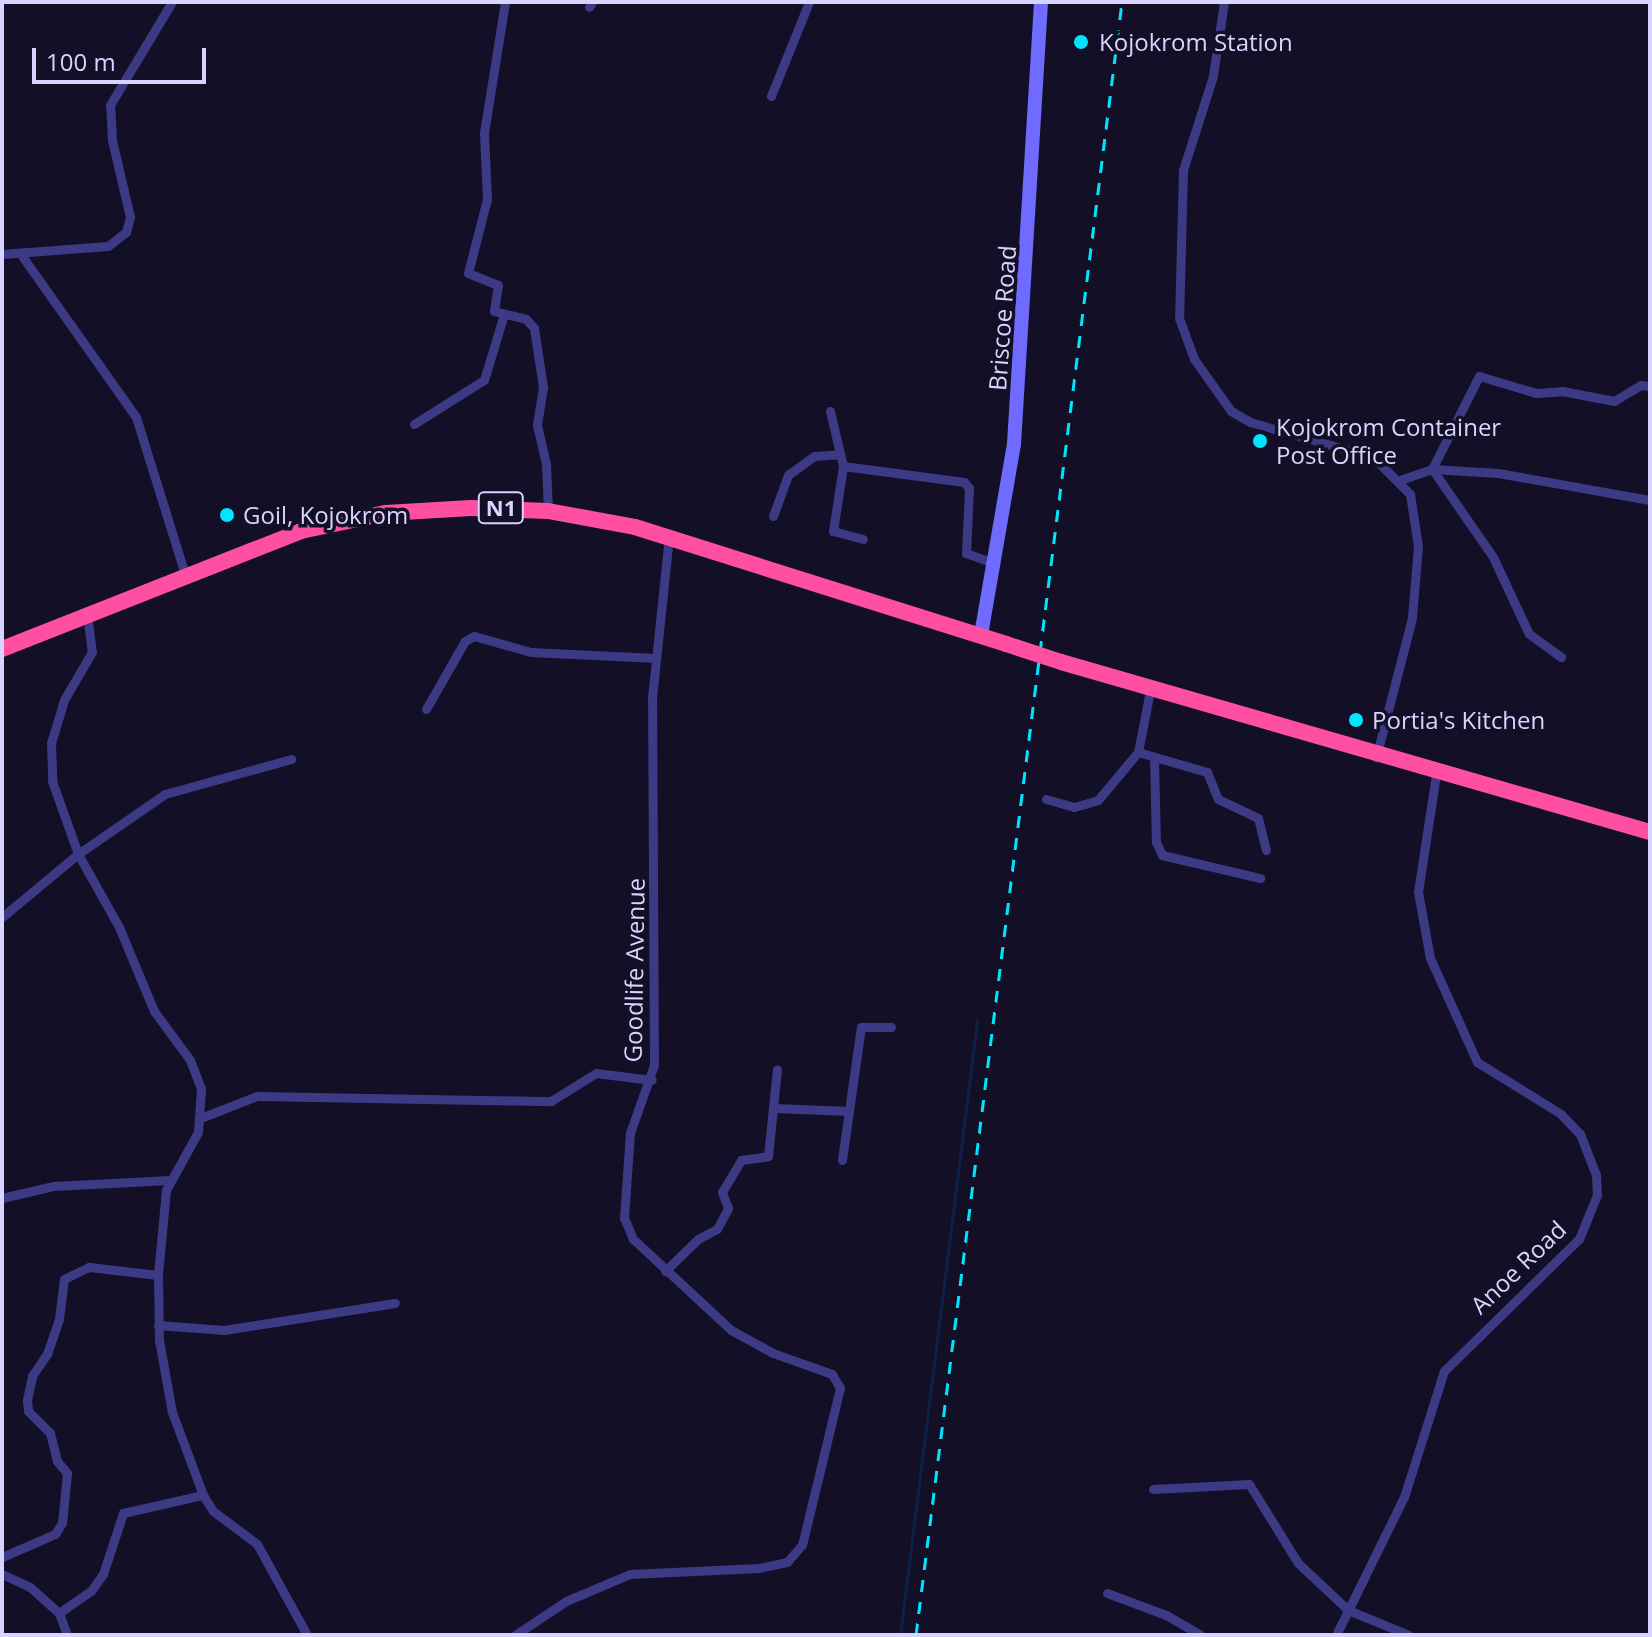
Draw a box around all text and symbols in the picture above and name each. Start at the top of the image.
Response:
place label: Kojokrom Station [1099,28,1293,56]
marker: Kojokrom Station [1070,31,1092,53]
scale bar [36,32,210,82]
text: 100 m [46,45,116,78]
street label: Briscoe Road [983,244,1021,392]
place label: Kojokrom Container Post Office [1276,413,1501,469]
marker: Kojokrom Container Post Office [1251,432,1269,450]
road number: N1 [477,490,525,526]
place label: Goil, Kojokrom [243,501,408,529]
marker: Goil, Kojokrom [218,506,236,524]
place label: Portia's Kitchen [1372,706,1545,734]
marker: Portia's Kitchen [1347,711,1365,729]
street label: Goodlife Avenue [618,878,650,1062]
street label: Anoe Road [1464,1215,1572,1319]

